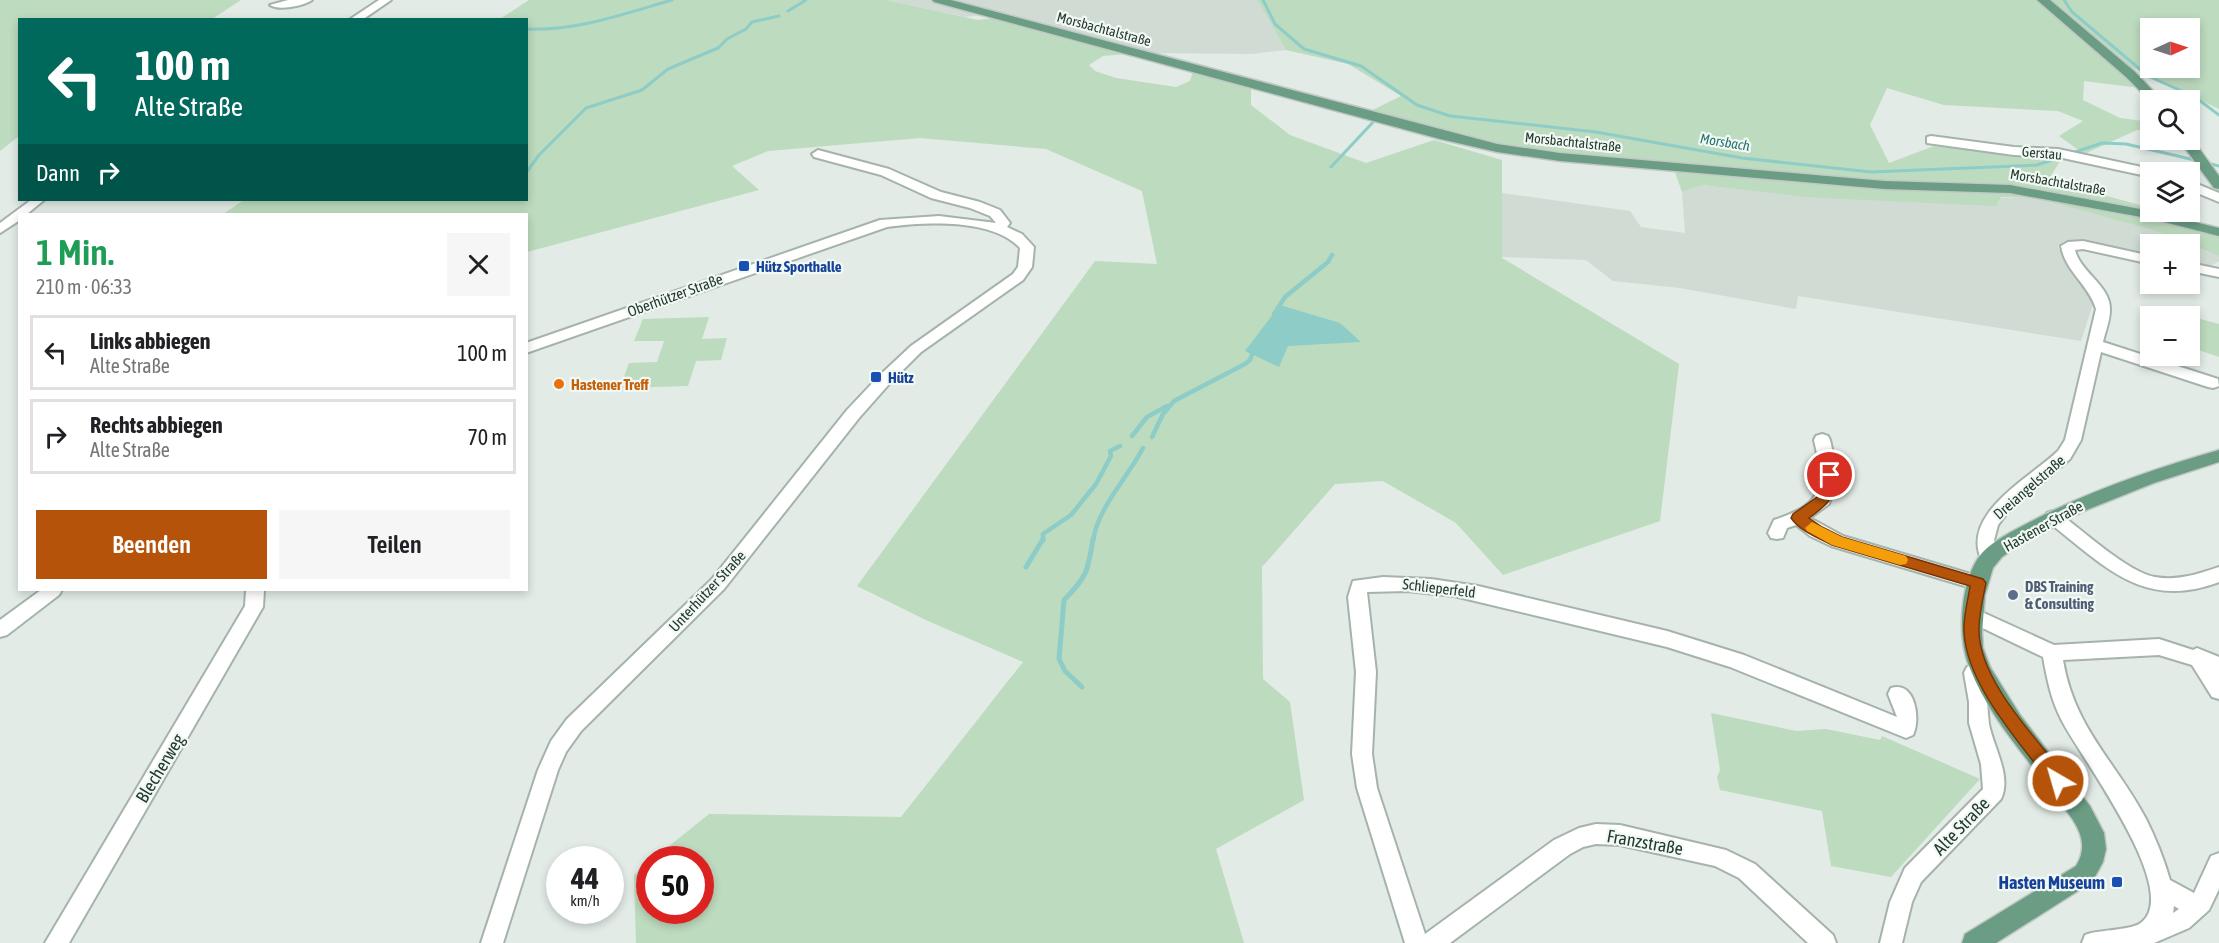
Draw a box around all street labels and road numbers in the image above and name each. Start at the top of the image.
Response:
street label: Morsbachtalstraße [1055,9,1153,49]
street label: Morsbachtalstraße [1524,129,1622,155]
street label: Gerstau [2021,143,2063,163]
street label: Morsbachtalstraße [2009,166,2107,198]
street label: Oberhützer Straße [625,270,725,320]
street label: Dreiangelstraße [1990,451,2068,523]
street label: Hastener Straße [2000,497,2086,555]
street label: Unterhützer Straße [665,547,749,635]
street label: Schlieperfeld [1402,575,1476,601]
street label: Blecherweg [131,730,189,806]
street label: Alte Straße [1928,793,1994,859]
street label: Franzstraße [1605,825,1685,859]

